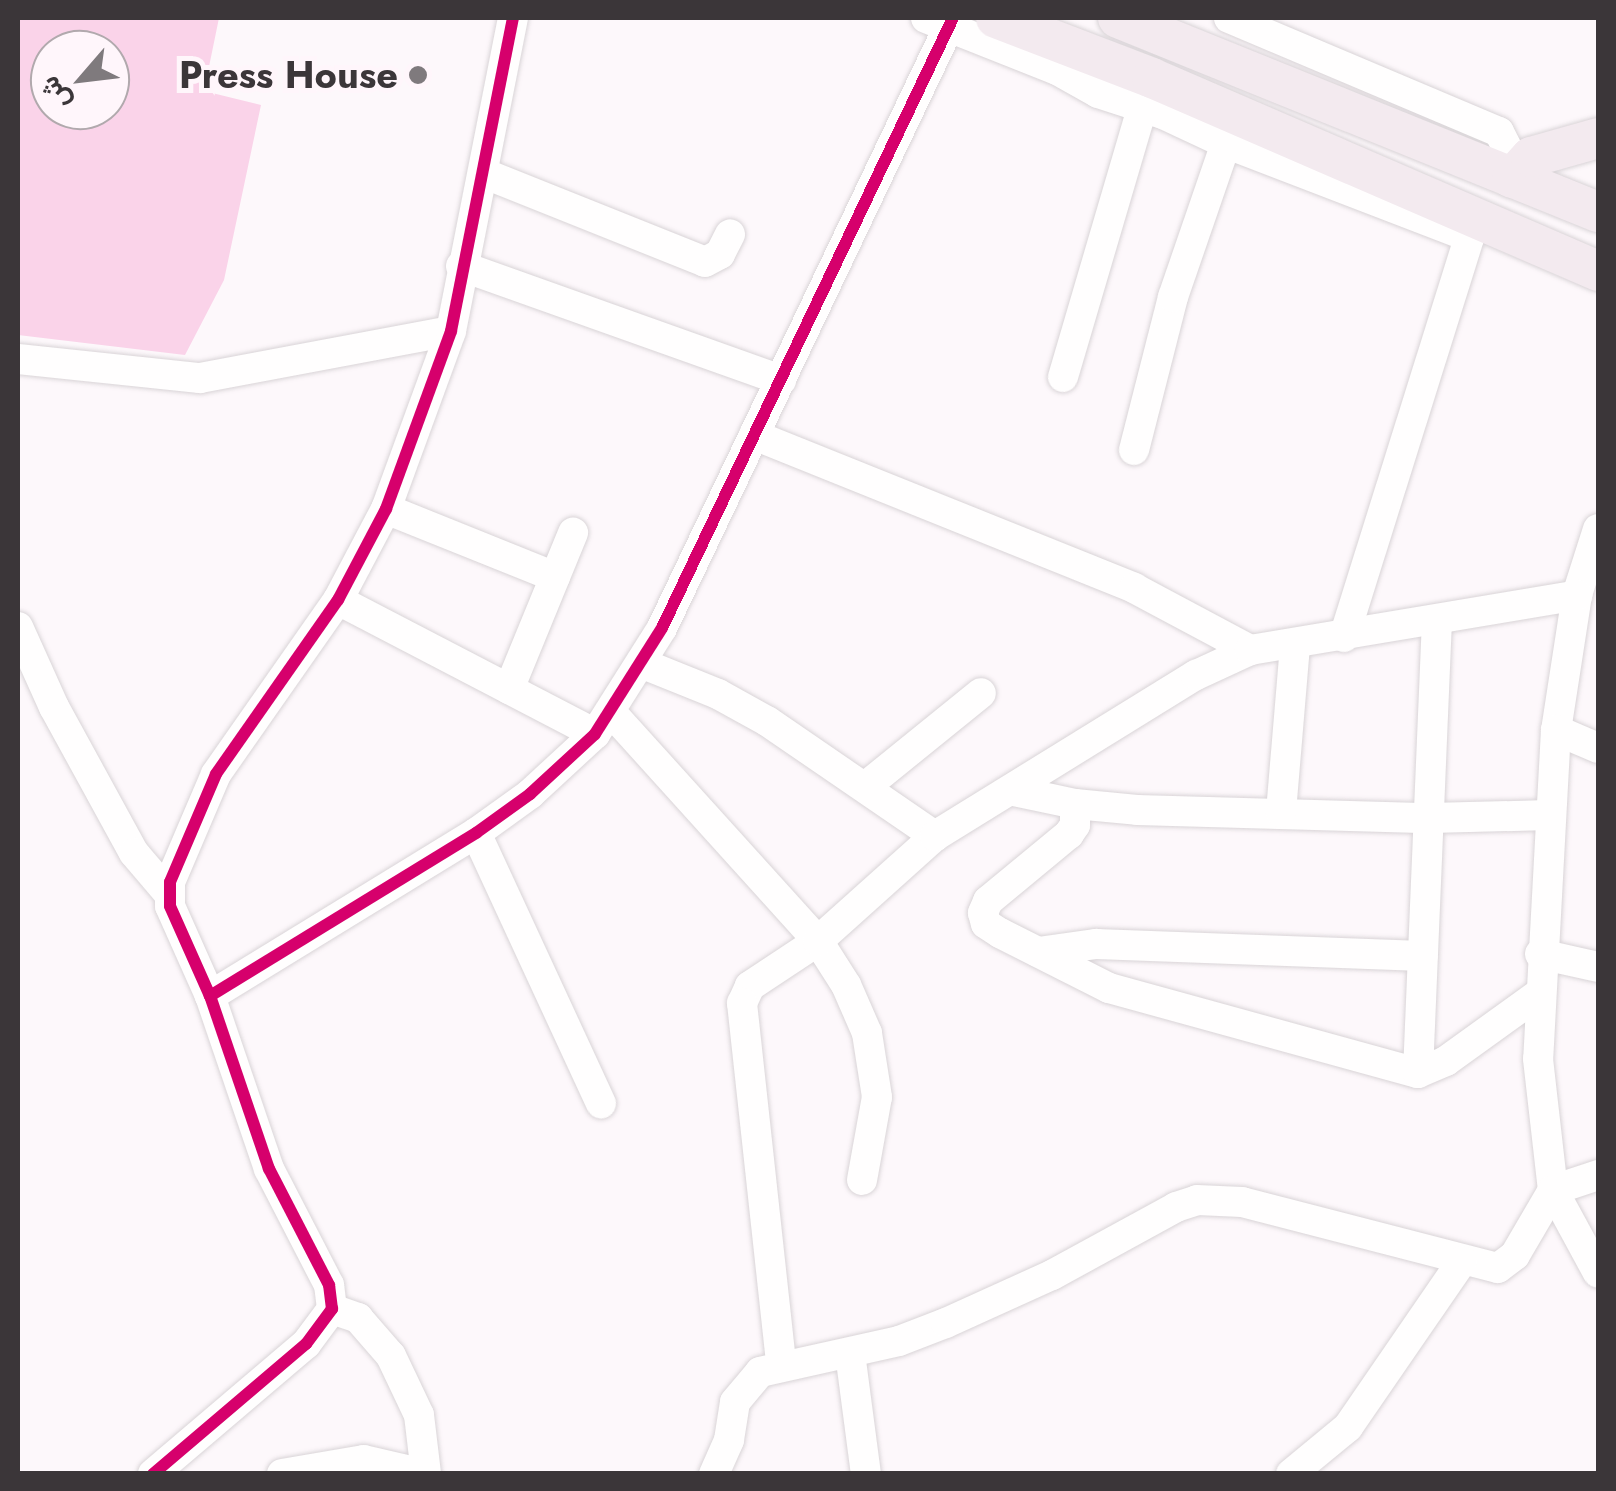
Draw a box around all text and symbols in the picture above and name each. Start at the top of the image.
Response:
north arrow [30,30,130,130]
place label: Press House [179,52,398,98]
marker: Press House [407,64,429,86]
text: ش [29,69,81,118]

